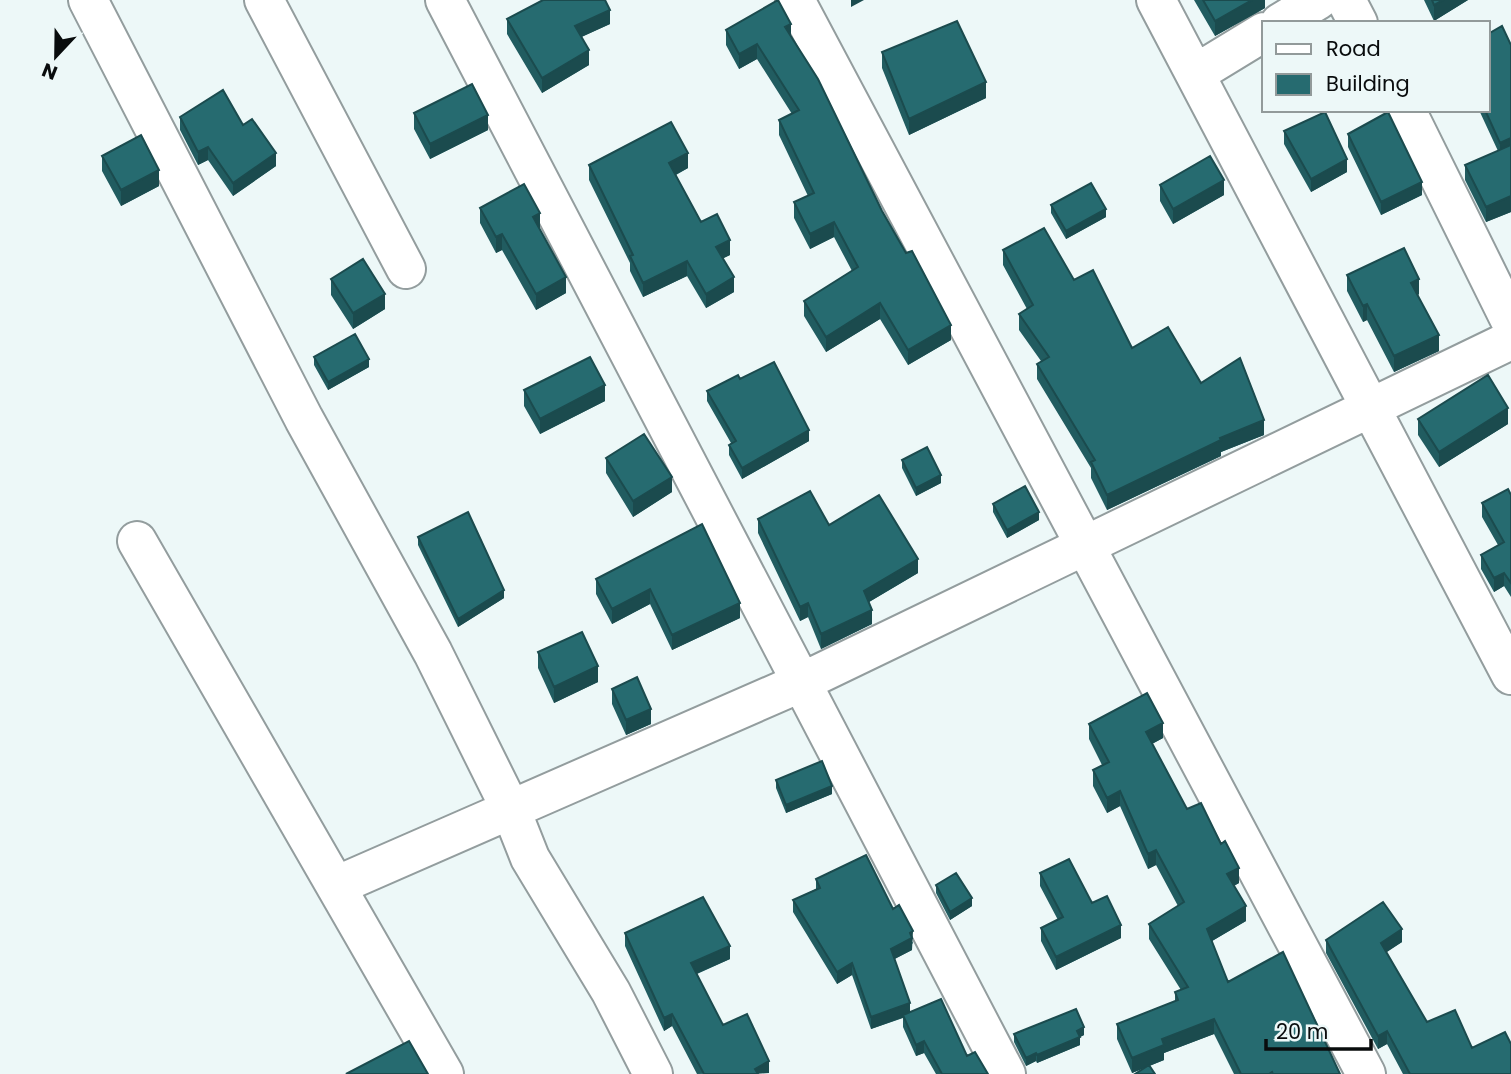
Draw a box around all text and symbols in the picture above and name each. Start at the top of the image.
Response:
north arrow [21,21,91,91]
legend [1262,21,1490,112]
text: Road [1326,34,1381,63]
text: N [38,56,62,86]
text: Building [1326,69,1410,98]
scale bar [1266,1007,1371,1052]
text: 20 m [1276,1017,1329,1046]

